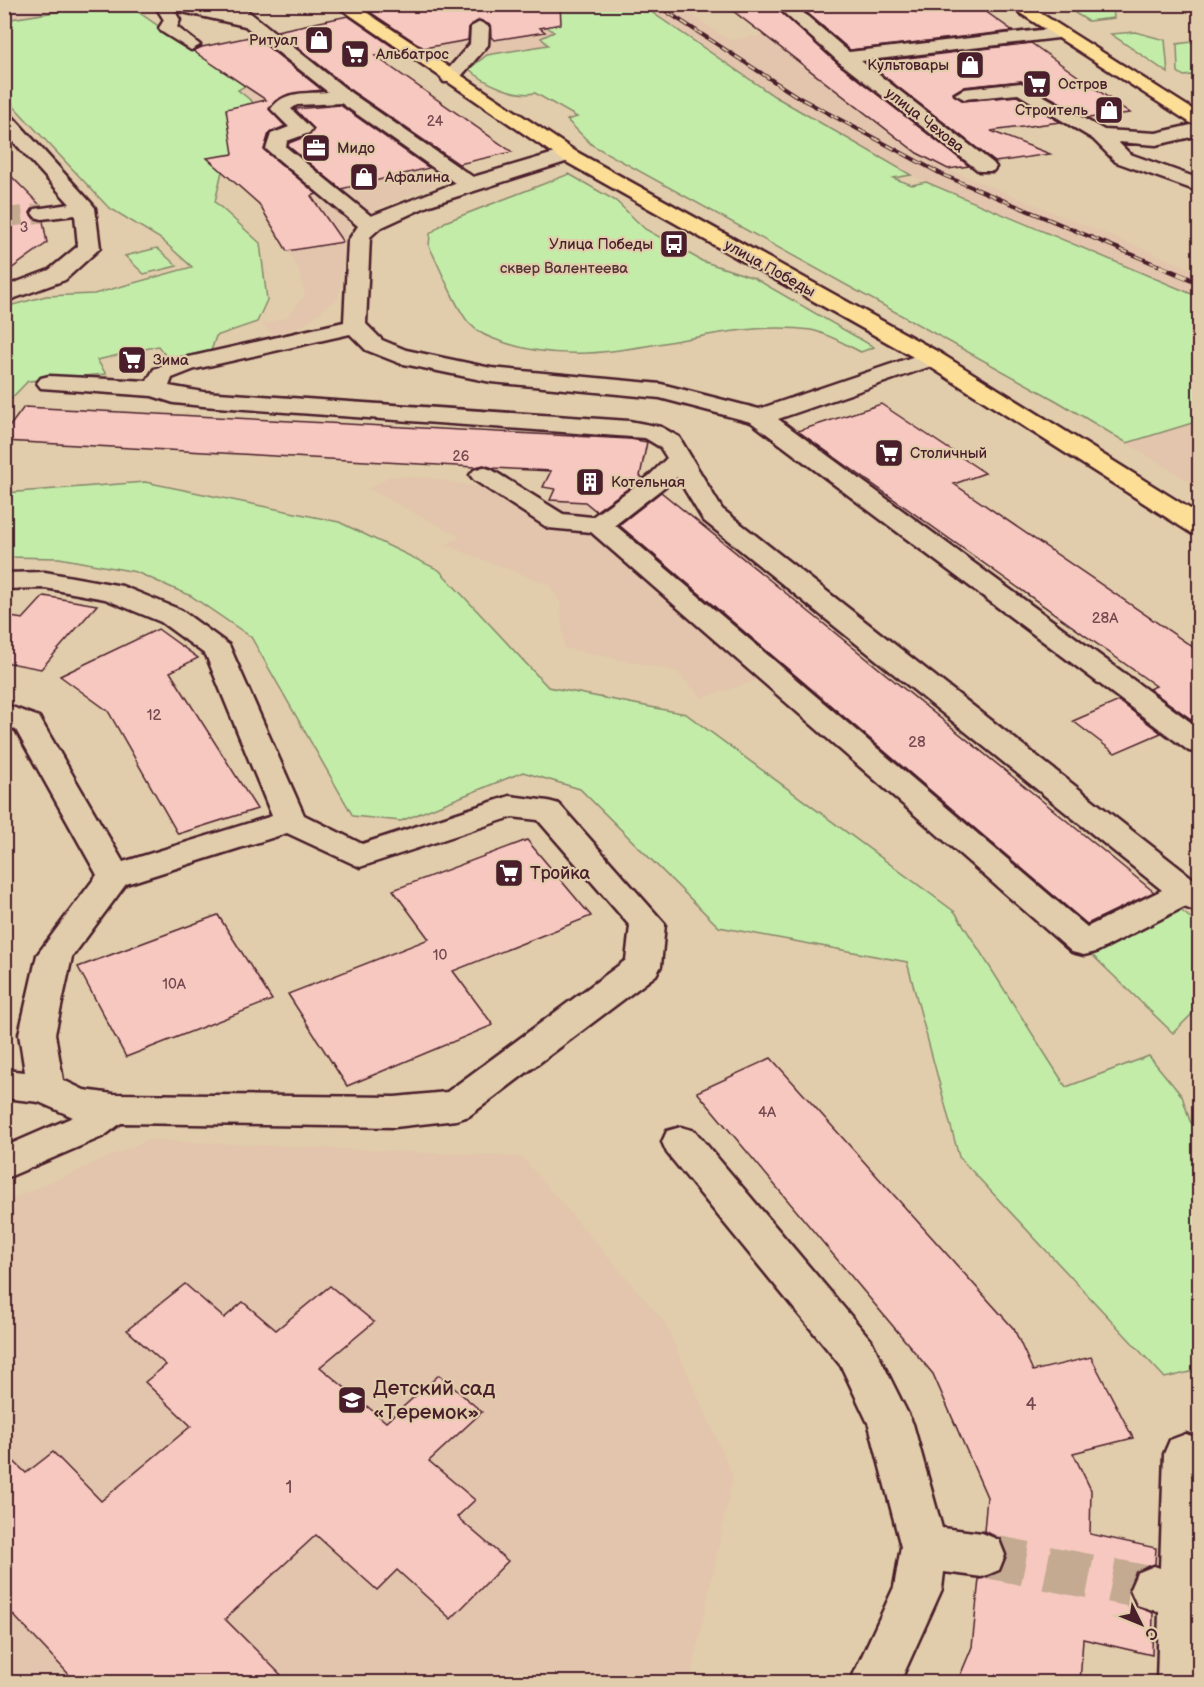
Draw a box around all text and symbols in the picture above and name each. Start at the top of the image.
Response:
shop icon: Ритуал [303,24,335,56]
place label: Ритуал [249,31,298,50]
supermarket icon: Альбатрос [339,38,371,70]
place label: Альбатрос [375,45,449,64]
shop icon: Культовары [954,49,986,81]
place label: Культовары [867,56,949,75]
supermarket icon: Остров [1021,68,1053,100]
place label: Остров [1058,75,1107,94]
street label: улица Чехова [881,84,968,157]
shop icon: Строитель [1093,94,1125,126]
place label: Строитель [1015,101,1089,120]
house number: 24 [427,113,444,130]
office icon: Мидо [300,132,332,164]
place label: Мидо [337,139,375,158]
shop icon: Афалина [348,161,380,193]
place label: Афалина [384,168,450,187]
house number: 3 [20,219,28,236]
bus stop icon: Улица Победы [658,228,690,260]
place label: Улица Победы [549,235,653,254]
street label: улица Победы [721,236,819,301]
park label: сквер Валентеева [500,259,628,278]
supermarket icon: Зима [116,344,148,376]
place label: Зима [153,351,189,370]
supermarket icon: Столичный [873,437,905,469]
place label: Столичный [910,444,987,463]
house number: 26 [453,448,470,465]
building icon: Котельная [574,466,606,498]
place label: Котельная [611,473,685,492]
house number: 28А [1092,609,1119,628]
house number: 12 [147,706,161,725]
house number: 28 [908,733,926,752]
supermarket icon: Тройка [493,857,525,889]
place label: Тройка [530,863,591,884]
house number: 10 [433,946,447,965]
house number: 10А [162,975,187,994]
house number: 4А [758,1103,777,1122]
place label: Детский сад «Теремок» [373,1376,495,1425]
school or university icon: Детский сад «Теремок» [336,1384,368,1416]
house number: 4 [1026,1394,1037,1415]
house number: 1 [286,1477,292,1498]
north arrow [1111,1594,1171,1654]
text: С [1140,1623,1162,1644]

